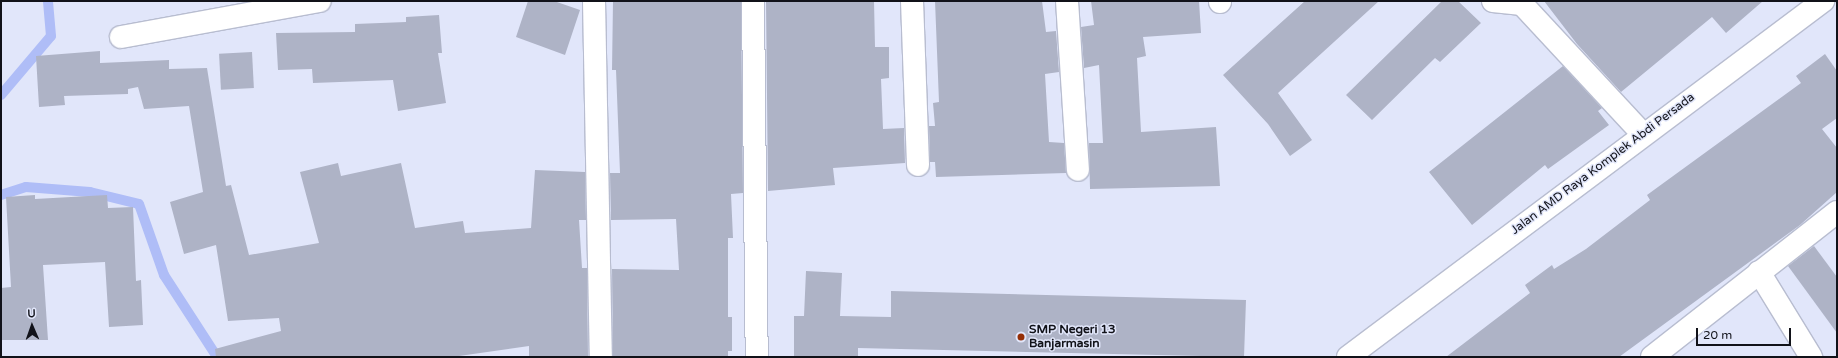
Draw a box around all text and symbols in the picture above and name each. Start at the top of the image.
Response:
street label: Jalan AMD Raya Komplek Abdi Persada [1508,90,1698,238]
north arrow [12,306,52,346]
text: U [27,307,36,320]
scale bar [1698,320,1793,346]
place label: SMP Negeri 13 Banjarmasin [1029,323,1116,351]
text: 20 m [1703,328,1732,342]
marker: SMP Negeri 13 Banjarmasin [1016,332,1026,342]

